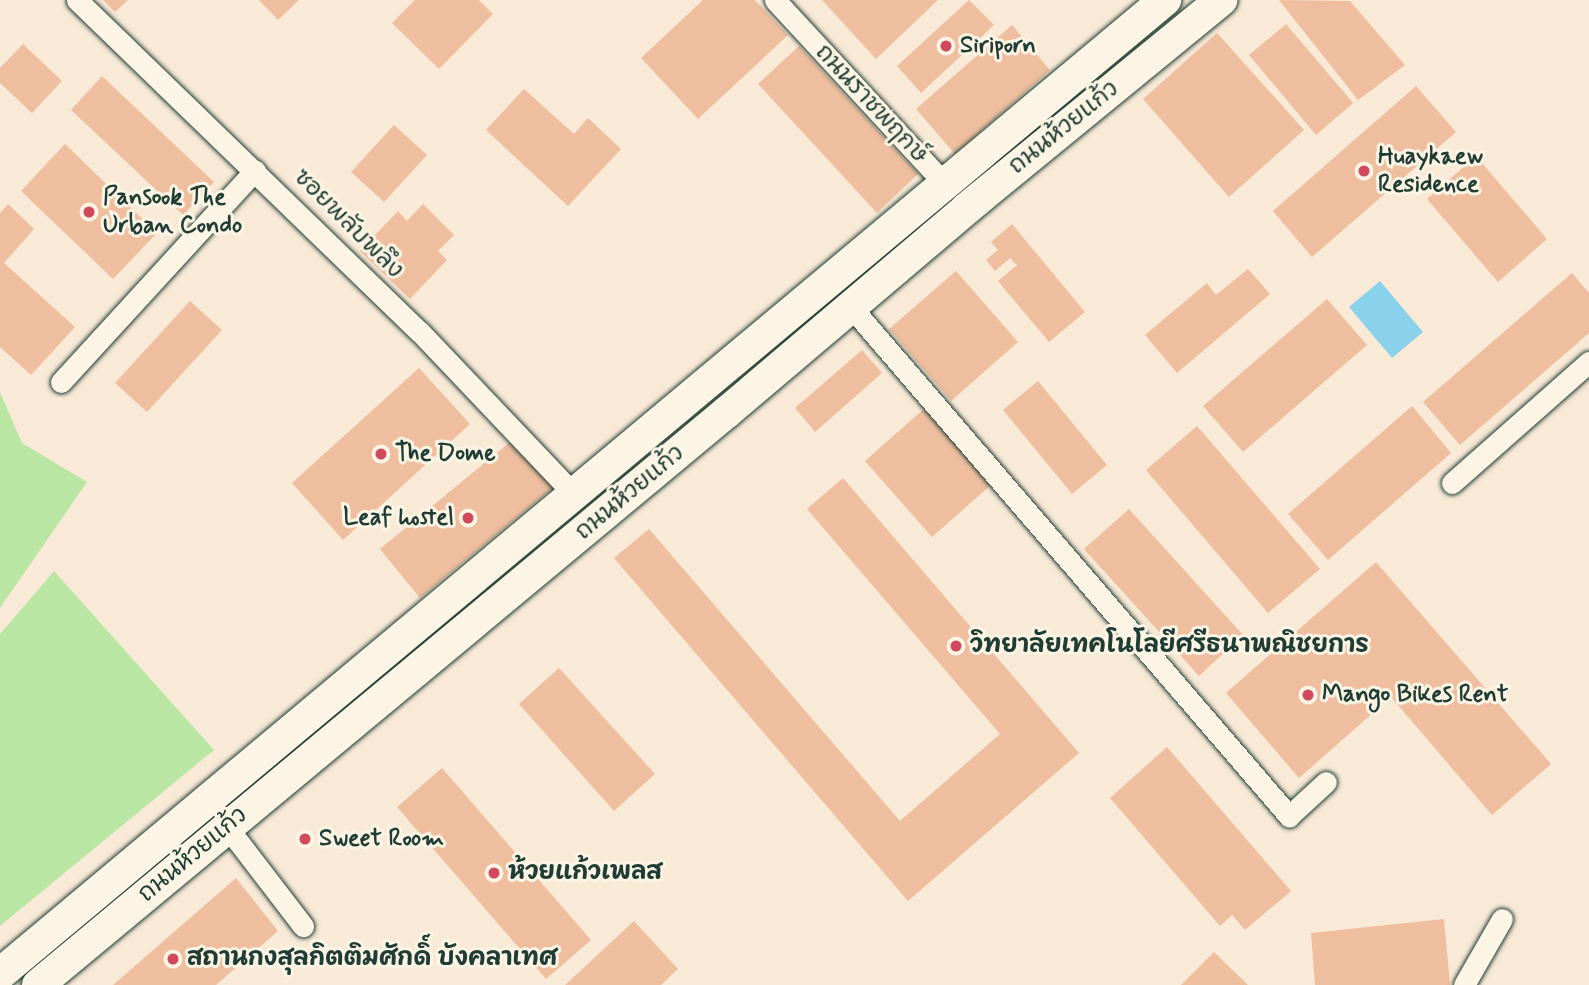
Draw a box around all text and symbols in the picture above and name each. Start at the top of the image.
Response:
place label: Siriporn [960,32,1036,60]
marker: Siriporn [938,38,954,54]
street label: ถนนราชพฤกษ์ [809,39,933,169]
street label: ถนนห้วยแก้ว [1003,75,1125,181]
place label: Huaykaew Residence [1378,143,1483,199]
street label: ซอยพลับพลึง [287,163,409,285]
marker: Huaykaew Residence [1356,163,1372,179]
place label: Pansook The Urban Condo [103,184,243,240]
marker: Pansook The Urban Condo [81,204,97,220]
street label: ถนนห้วยแก้ว [570,439,690,547]
place label: The Dome [395,440,498,468]
marker: The Dome [373,446,389,462]
place label: Leaf hostel [343,504,454,532]
marker: Leaf hostel [460,510,476,526]
place label: วิทยาลัยเทคโนโลยีศรีธนาพณิชยการ [970,632,1369,660]
marker: วิทยาลัยเทคโนโลยีศรีธนาพณิชยการ [948,638,964,654]
place label: Mango Bikes Rent [1322,681,1508,709]
marker: Mango Bikes Rent [1300,687,1316,703]
street label: ถนนห้วยแก้ว [133,801,253,909]
place label: Sweet Room [319,825,445,853]
marker: Sweet Room [297,831,313,847]
place label: ห้วยแก้วเพลส [508,859,662,887]
marker: ห้วยแก้วเพลส [486,865,502,881]
place label: สถานกงสุลกิตติมศักดิ์ บังคลาเทศ [187,945,557,973]
marker: สถานกงสุลกิตติมศักดิ์ บังคลาเทศ [165,951,181,967]

